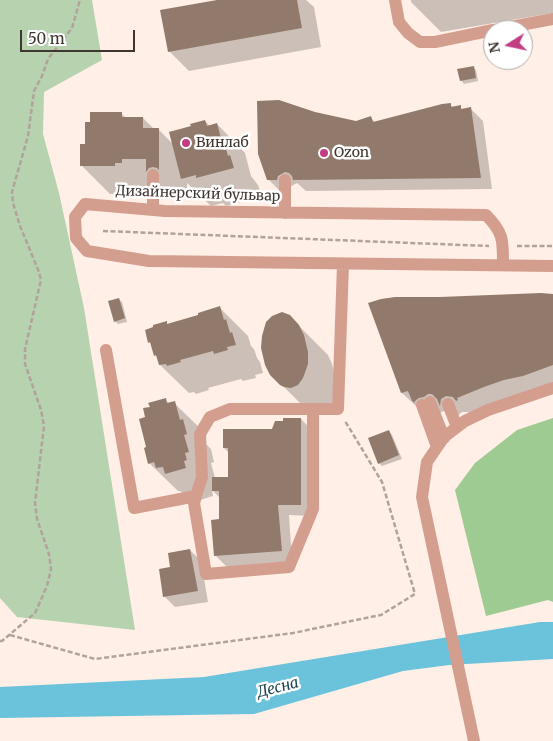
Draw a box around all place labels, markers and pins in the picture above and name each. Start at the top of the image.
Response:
place label: Винлаб [196,135,249,151]
marker: Винлаб [180,137,192,149]
place label: Ozon [334,145,369,161]
marker: Ozon [318,147,330,159]

